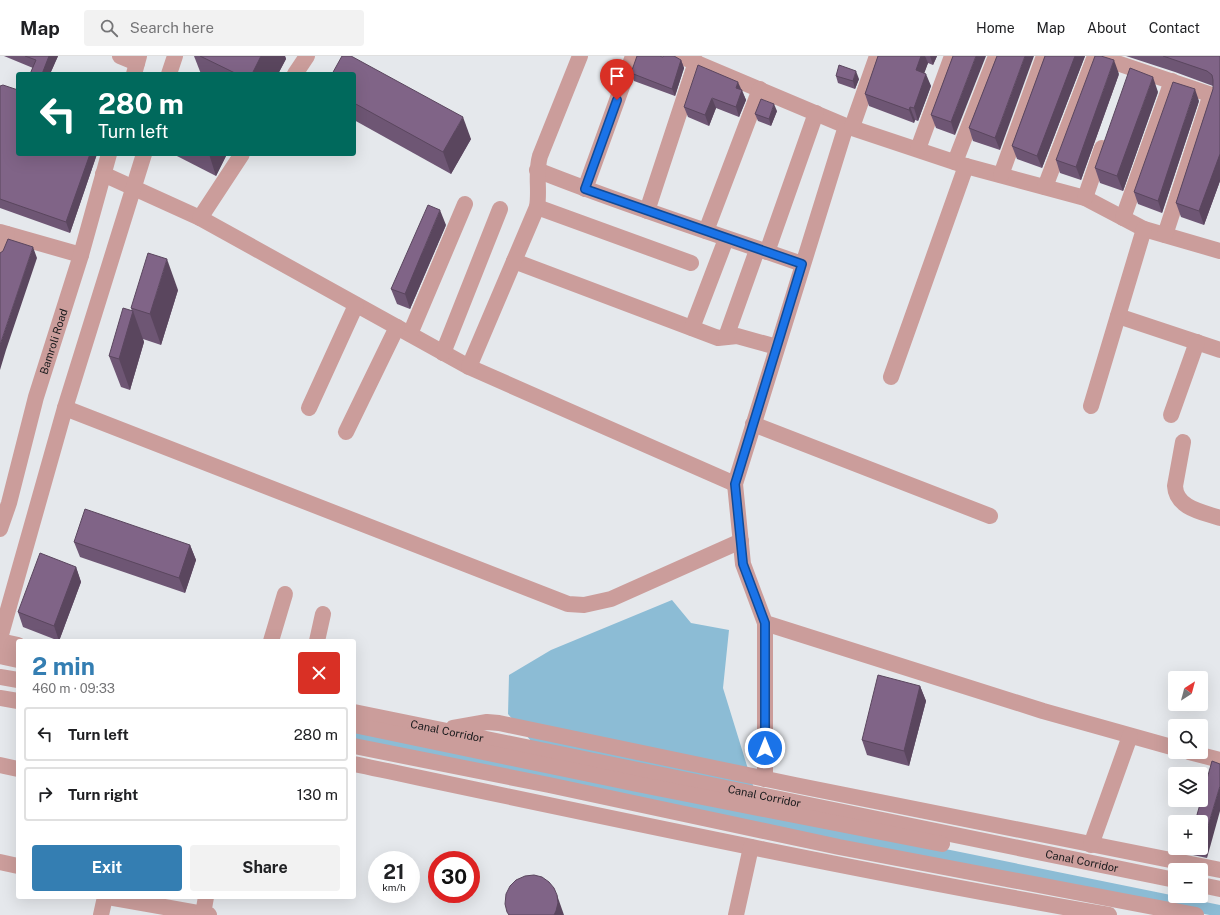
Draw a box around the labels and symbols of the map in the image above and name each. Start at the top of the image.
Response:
pin [600,59,634,100]
street label: Bamroli Road [38,307,70,376]
north arrow [1168,671,1208,711]
street label: Canal Corridor [409,718,485,744]
position arrow [744,727,786,769]
street label: Canal Corridor [727,783,802,809]
street label: Canal Corridor [1044,848,1120,874]
speed limit sign: 30 [428,851,480,903]

